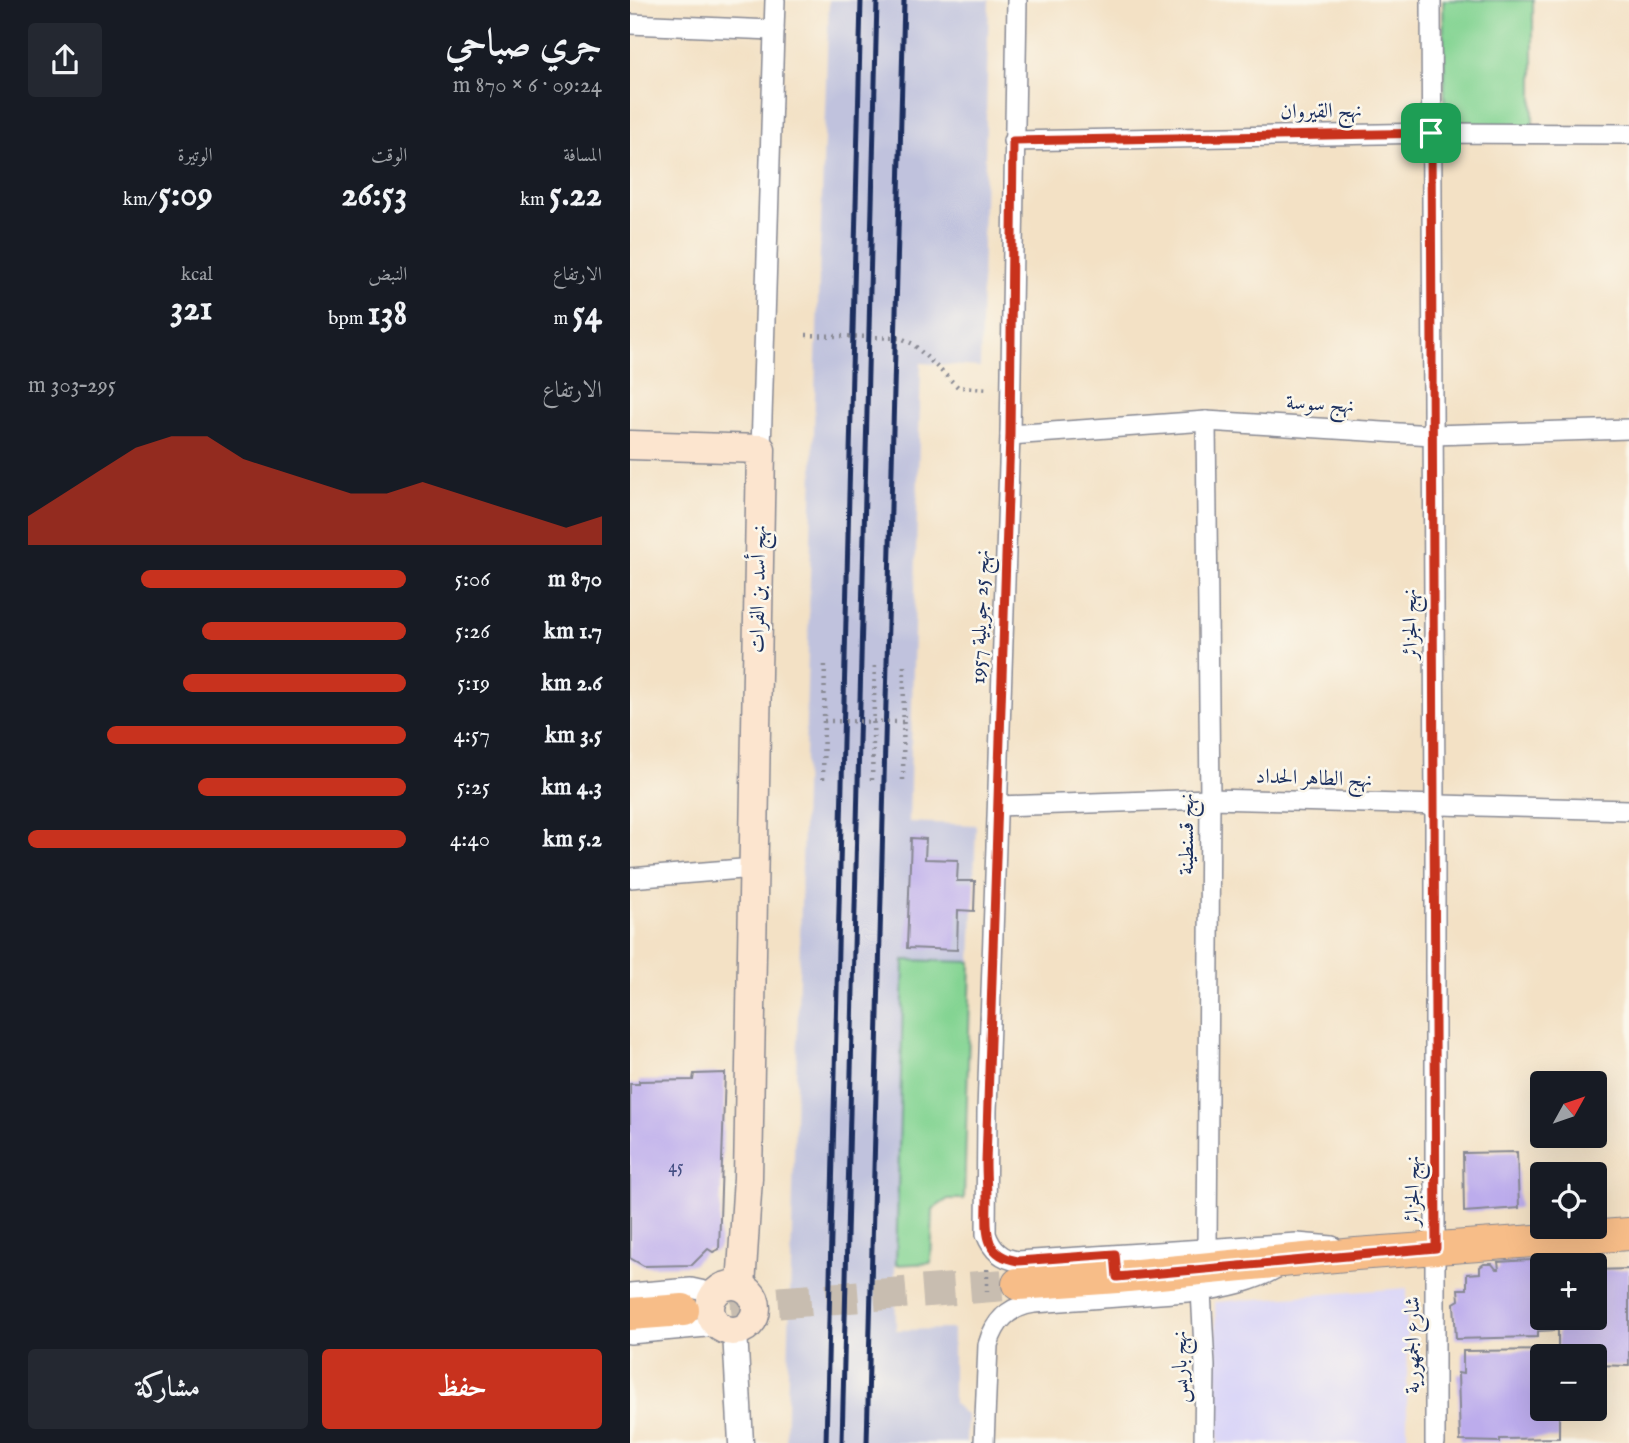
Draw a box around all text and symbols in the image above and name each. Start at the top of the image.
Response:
text: جري صباحي [445,21,602,69]
button: share [28,23,102,97]
text: 09:24 · 6 × 870 m [453,71,602,100]
street label: نهج القيروان [1280,98,1362,130]
pin [1401,103,1461,163]
icon: arrive [1412,114,1450,152]
text: الوتيرة [178,144,213,168]
text: الوقت [371,144,407,168]
text: المسافة [563,144,602,168]
text: 5:09 [158,173,213,218]
text: 26:53 [341,173,407,218]
text: 5.22 [549,173,602,218]
text: /km [123,188,158,212]
text: km [520,188,549,212]
text: kcal [181,263,213,287]
text: النبض [368,263,407,287]
text: الارتفاع [553,263,602,287]
text: 321 [170,287,213,332]
text: 138 [368,292,407,337]
text: 54 [572,292,602,337]
text: bpm [328,307,368,331]
text: m [553,307,572,331]
text: 295–303 m [28,371,116,400]
text: الارتفاع [542,376,602,405]
street label: نهج سوسة [1285,390,1355,424]
street label: نهج أسد بن الفرات [741,525,778,653]
street label: نهج 25 جويلية 1957 [965,549,1001,685]
text: 5:06 [455,565,490,594]
text: 870 m [548,565,602,594]
street label: نهج الجزائر [1397,588,1429,662]
text: 5:26 [455,617,490,646]
text: 1.7 km [544,617,602,646]
text: 5:19 [457,669,490,698]
text: 2.6 km [541,669,602,698]
text: 4:57 [454,721,490,750]
text: 3.5 km [545,721,602,750]
street label: نهج الطاهر الحداد [1255,763,1373,799]
text: 5:25 [457,773,490,802]
text: 4.3 km [542,773,602,802]
street label: نهج قسنطينة [1174,793,1205,875]
text: 4:40 [450,825,490,854]
text: 5.2 km [543,825,602,854]
north arrow [1530,1071,1606,1148]
map controls [1530,1071,1607,1421]
street label: نهج الجزائر [1400,1155,1431,1229]
house number: 45 [668,1156,684,1179]
button: locate [1530,1162,1607,1239]
button: + [1530,1253,1607,1330]
street label: شارع الجمهورية [1400,1296,1430,1394]
street label: نهج باريس [1167,1330,1199,1404]
button: − [1530,1344,1607,1421]
button: مشاركة [28,1349,308,1429]
button: حفظ [322,1349,602,1429]

